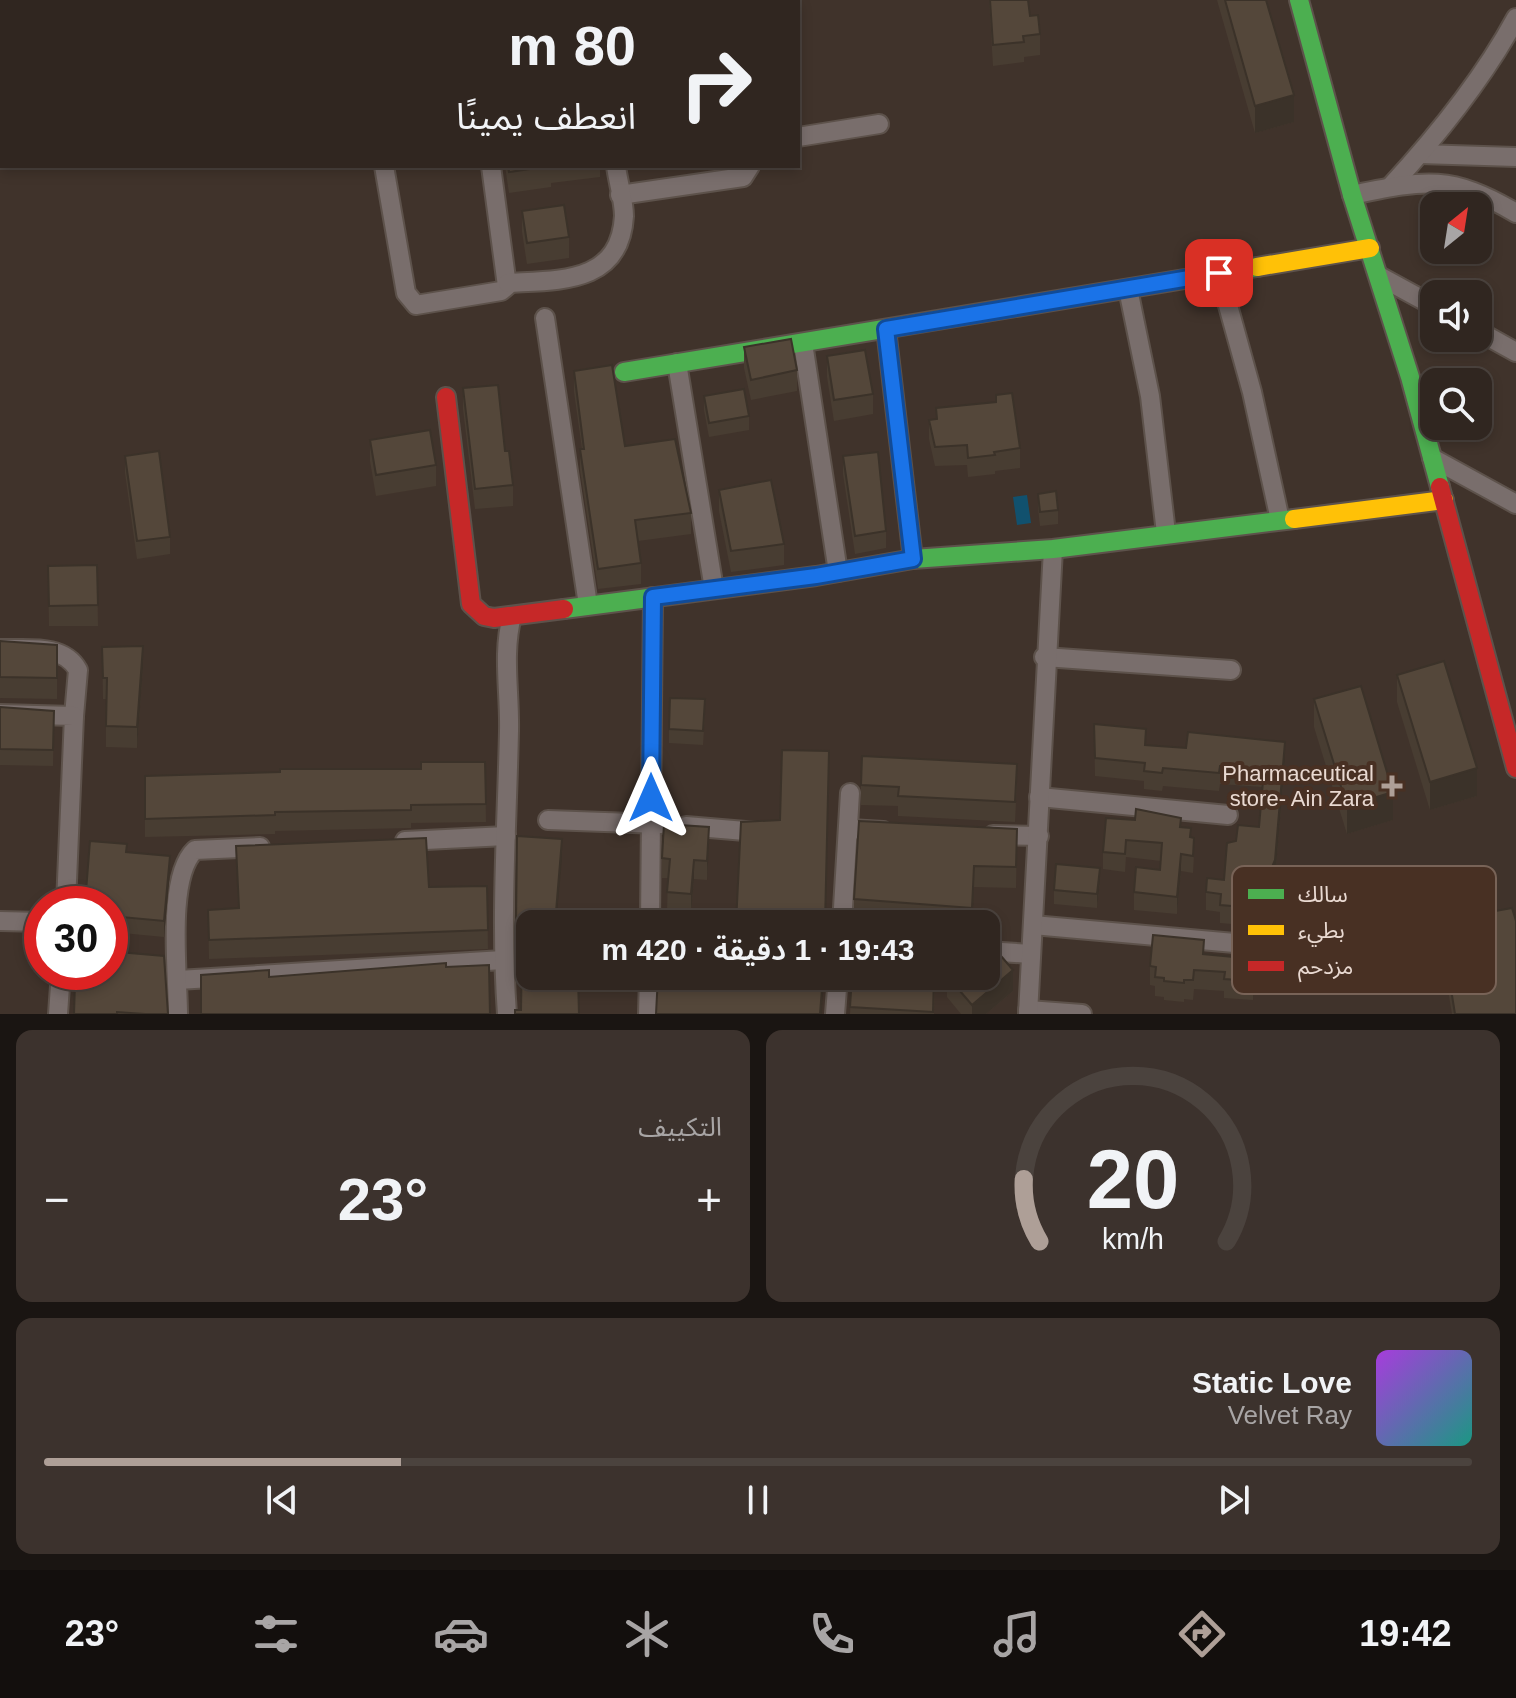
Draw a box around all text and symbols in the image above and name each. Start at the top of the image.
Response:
text: 80 m [508,14,636,77]
icon: right [664,32,768,136]
text: انعطف يمينًا [456,96,636,137]
north arrow [1420,192,1492,264]
map controls [1420,192,1492,440]
pin [1185,239,1253,307]
icon: arrive [1197,251,1241,295]
button: sound [1420,280,1492,352]
button: search [1420,368,1492,440]
position arrow [609,756,693,840]
place label: Pharmaceutical store- Ain Zara [1222,761,1375,811]
marker: Pharmaceutical store- Ain Zara [1381,775,1403,797]
legend [1232,866,1496,994]
text: سالك [1298,882,1348,907]
speed limit sign: 30 [24,886,128,990]
text: بطيء [1298,918,1345,947]
text: 19:43 · 1 دقيقة · 420 m [602,933,914,966]
text: مزدحم [1298,954,1353,983]
text: التكييف [638,1112,722,1142]
text: 20 [1087,1133,1179,1226]
text: 23° [338,1166,428,1233]
text: − [44,1175,70,1224]
text: + [696,1175,722,1224]
text: km/h [1102,1223,1164,1255]
text: Static Love [1192,1366,1352,1399]
text: Velvet Ray [1228,1400,1352,1430]
icon: previous [260,1478,304,1522]
icon: pause [736,1478,780,1522]
icon: next [1212,1478,1256,1522]
icon: filters [248,1606,304,1662]
icon: car [433,1606,489,1662]
icon: climate [619,1606,675,1662]
icon: phone [804,1606,860,1662]
icon: music [989,1606,1045,1662]
icon: directions [1174,1606,1230,1662]
text: 23° [65,1613,119,1654]
text: 19:42 [1359,1613,1451,1654]

